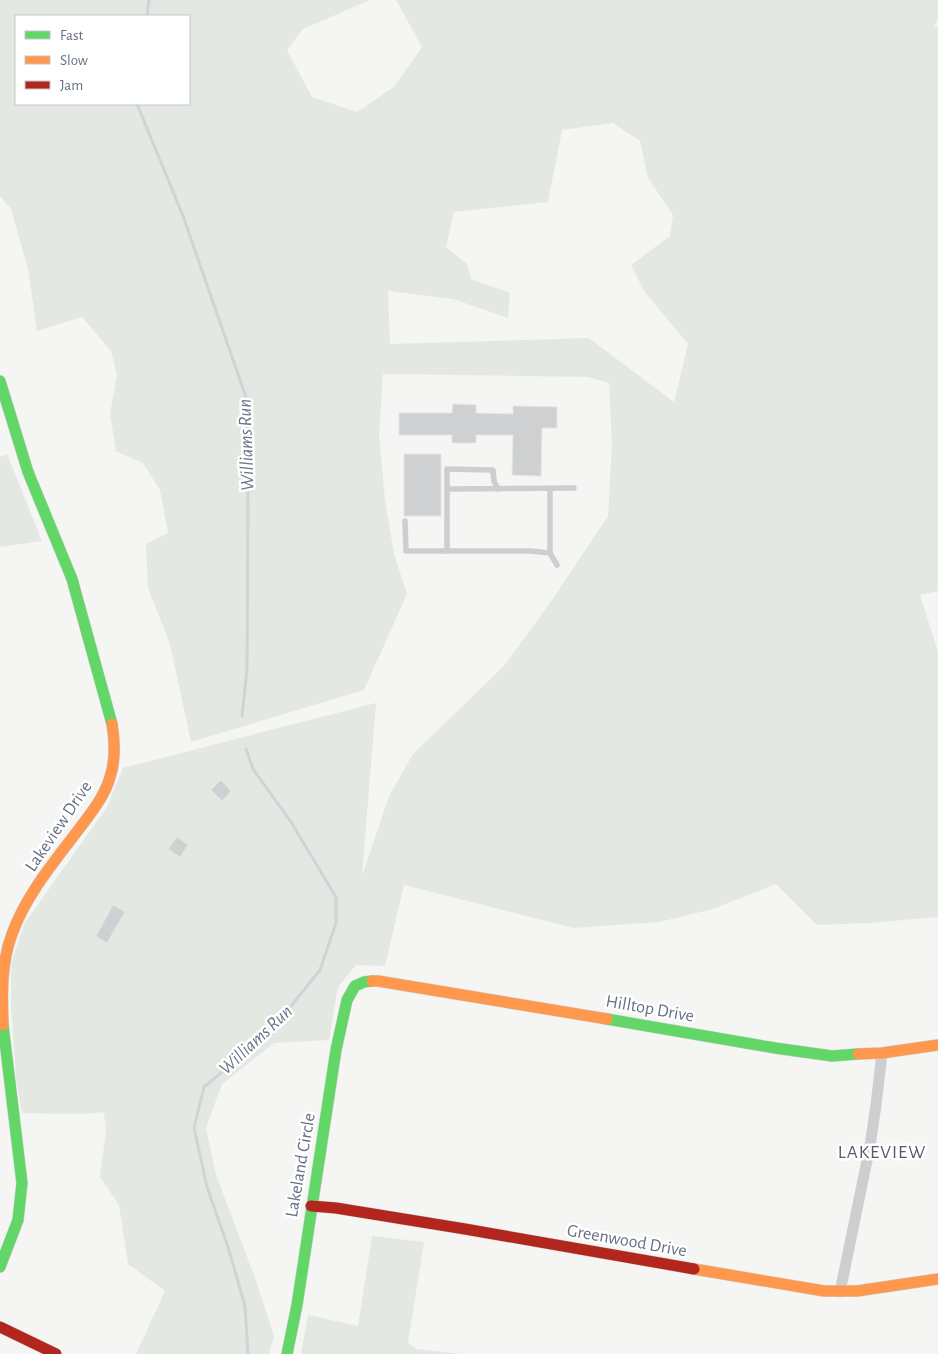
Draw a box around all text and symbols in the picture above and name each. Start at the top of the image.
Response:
legend [15,15,190,105]
text: Fast [60,28,84,43]
text: Slow [60,53,88,68]
text: Jam [60,78,83,93]
water label: Williams Run [235,399,258,491]
street label: Lakeview Drive [22,778,96,875]
street label: Hilltop Drive [604,992,695,1026]
water label: Williams Run [216,1002,296,1078]
street label: Lakeland Circle [283,1112,319,1219]
district label: LAKEVIEW [838,1143,926,1162]
street label: Greenwood Drive [566,1222,688,1260]

